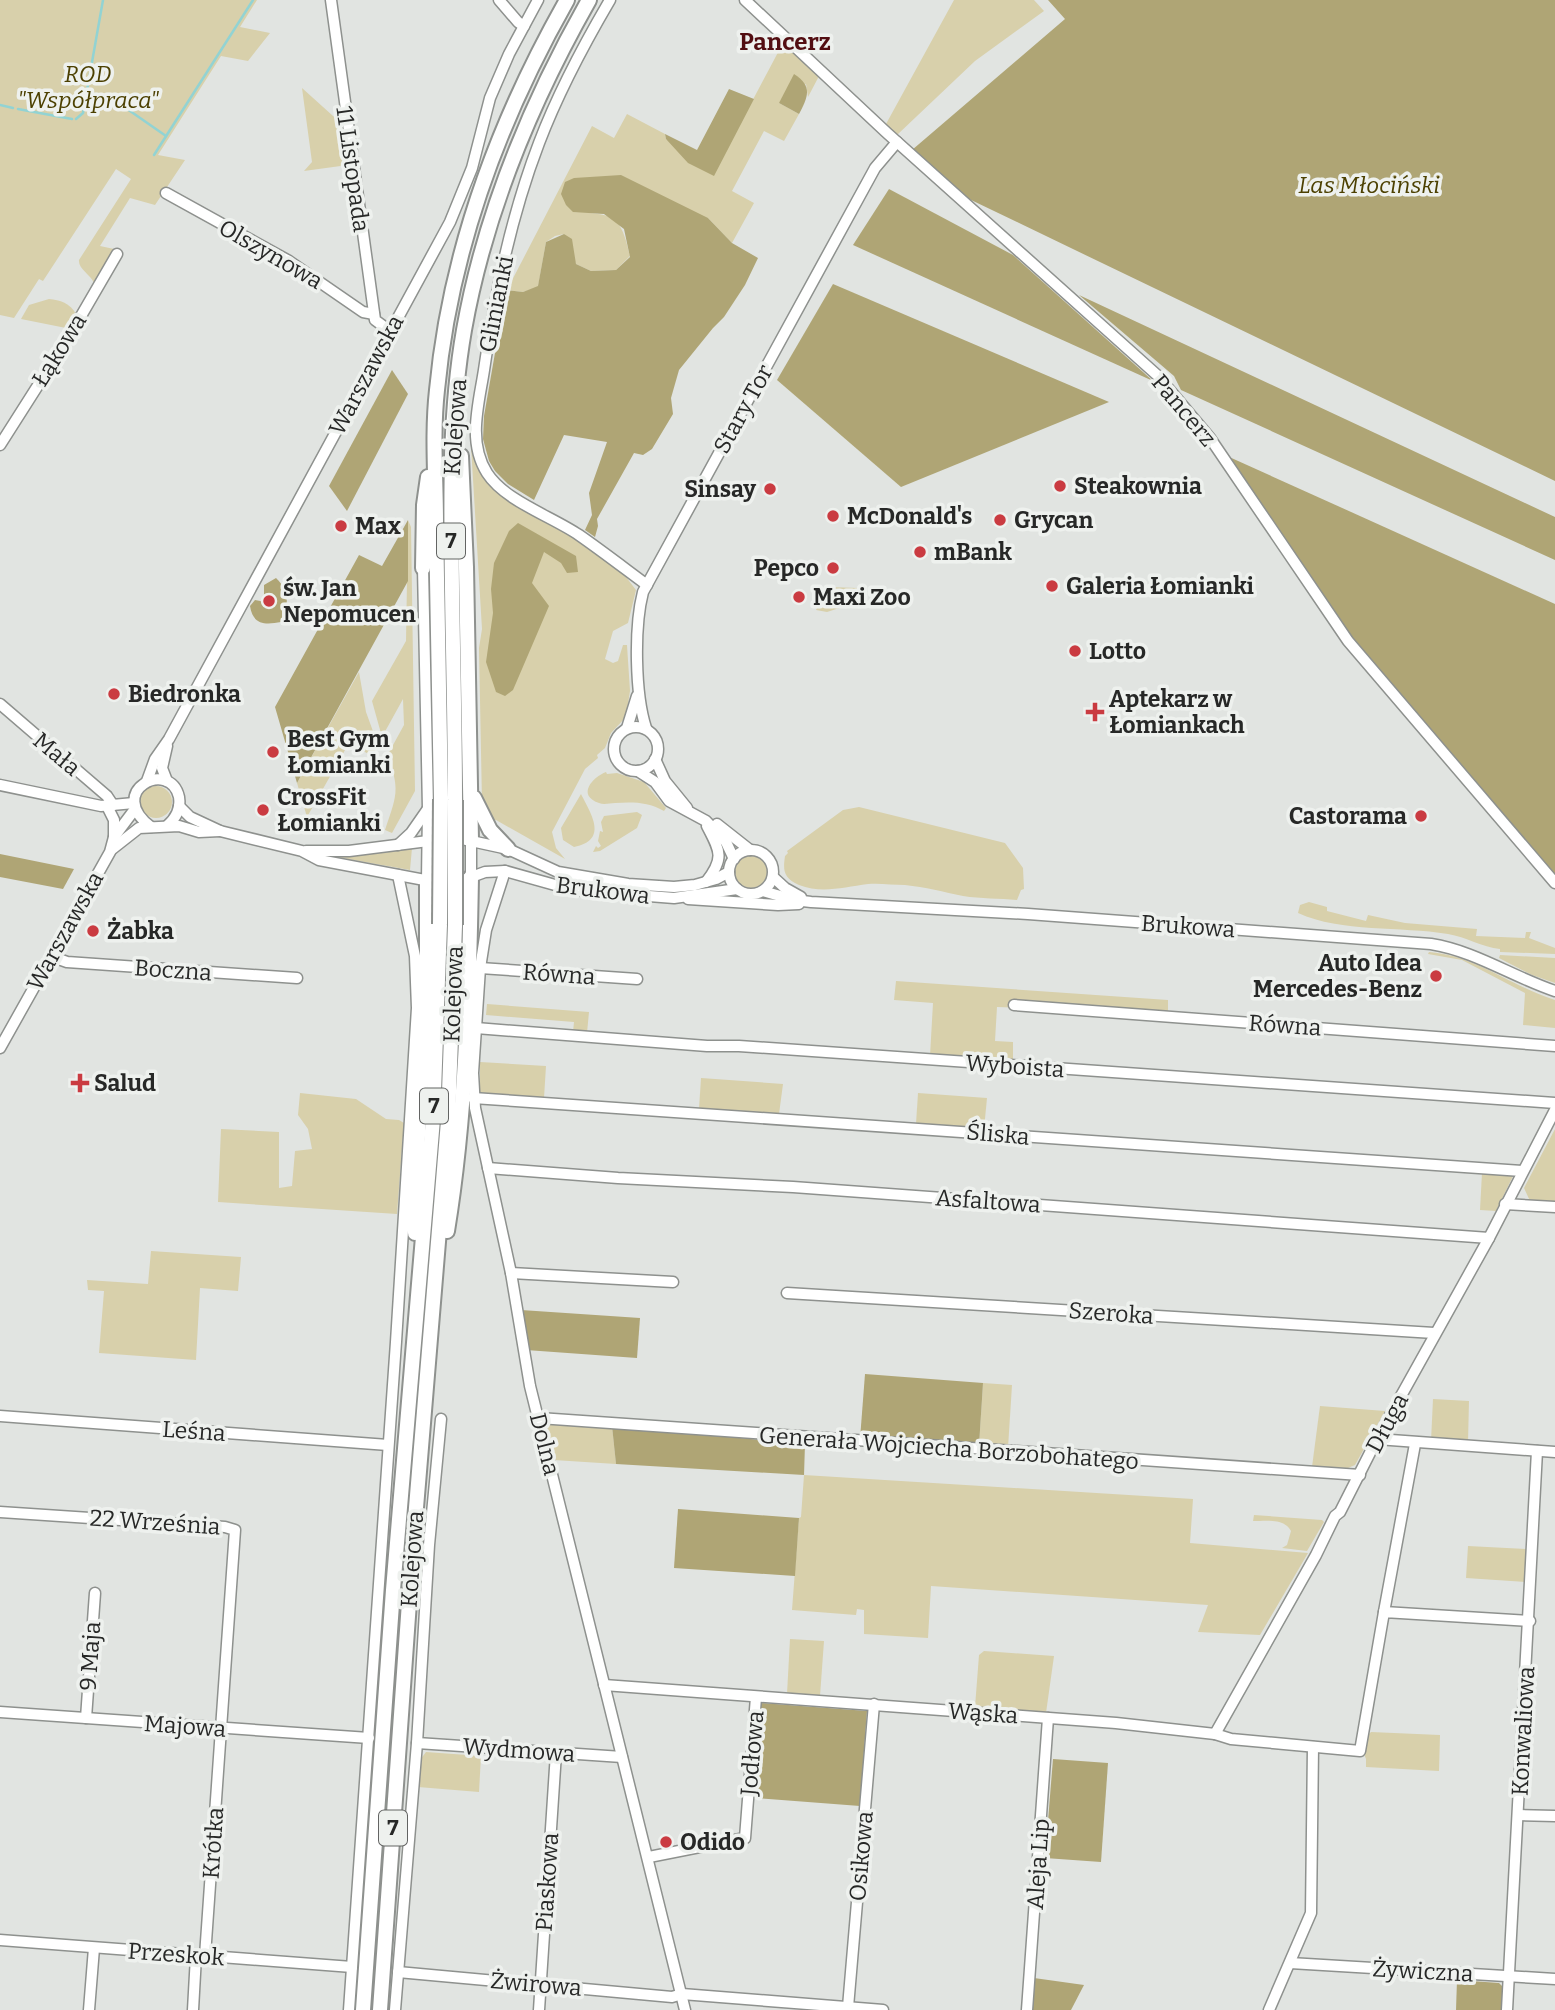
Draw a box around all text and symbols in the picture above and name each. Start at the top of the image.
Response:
district label: Pancerz [739,28,831,56]
park label: ROD "Współpraca" [17,60,159,114]
street label: 11 Listopada [330,104,376,234]
park label: Las Młociński [1298,171,1440,199]
street label: Olszynowa [214,213,328,295]
street label: Glinianki [473,253,519,355]
street label: Łąkowa [26,308,93,392]
street label: Warszawska [323,310,410,440]
street label: Stary Tor [707,360,779,458]
street label: Pancerz [1146,368,1222,452]
street label: Kolejowa [438,377,472,476]
place label: Steakownia [1074,472,1202,500]
place label: Sinsay [684,475,756,503]
marker: Steakownia [1052,478,1068,494]
marker: Sinsay [762,481,778,497]
place label: McDonald's [847,502,972,530]
place label: Grycan [1014,506,1093,534]
marker: McDonald's [825,508,841,524]
place label: Max [355,512,401,540]
marker: Grycan [992,512,1008,528]
marker: Max [333,518,349,534]
road number: 7 [437,524,465,558]
place label: mBank [934,538,1012,566]
marker: mBank [912,544,928,560]
place label: Pepco [754,554,819,582]
marker: Pepco [825,560,841,576]
place label: Galeria Łomianki [1066,572,1254,600]
place label: św. Jan Nepomucen [283,574,416,628]
marker: Galeria Łomianki [1044,578,1060,594]
place label: Maxi Zoo [813,583,911,611]
marker: Maxi Zoo [791,589,807,605]
marker: św. Jan Nepomucen [261,593,277,609]
place label: Lotto [1089,637,1146,665]
marker: Lotto [1067,643,1083,659]
place label: Biedronka [128,680,241,708]
place label: Aptekarz w Łomiankach [1109,685,1245,739]
marker: Biedronka [106,686,122,702]
marker: Aptekarz w Łomiankach [1087,704,1103,720]
place label: Best Gym Łomianki [287,725,391,779]
street label: Mała [28,726,87,782]
marker: Best Gym Łomianki [265,744,281,760]
place label: CrossFit Łomianki [277,783,381,837]
marker: CrossFit Łomianki [255,802,271,818]
place label: Castorama [1289,802,1407,830]
marker: Castorama [1413,808,1429,824]
street label: Warszawska [21,866,109,995]
street label: Brukowa [555,870,652,910]
street label: Brukowa [1140,909,1236,943]
place label: Żabka [107,917,174,945]
marker: Żabka [85,923,101,939]
street label: Kolejowa [437,945,469,1043]
place label: Auto Idea Mercedes-Benz [1253,949,1422,1003]
street label: Boczna [133,953,213,987]
street label: Równa [522,957,597,991]
marker: Auto Idea Mercedes-Benz [1428,968,1444,984]
street label: Równa [1248,1008,1323,1042]
street label: Wyboista [965,1049,1066,1083]
place label: Salud [94,1069,156,1097]
marker: Salud [72,1075,88,1091]
road number: 7 [420,1088,448,1124]
street label: Śliska [965,1117,1031,1151]
street label: Asfaltowa [934,1183,1042,1219]
street label: Szeroka [1067,1296,1155,1330]
street label: Długa [1360,1388,1414,1458]
street label: Dolna [524,1410,566,1479]
street label: Leśna [161,1415,227,1447]
street label: Generała Wojciecha Borzobohatego [758,1421,1140,1475]
street label: 22 Września [89,1503,222,1541]
street label: Kolejowa [395,1509,429,1608]
street label: 9 Maja [74,1620,106,1692]
street label: Konwaliowa [1506,1665,1540,1797]
street label: Wąska [947,1697,1019,1729]
street label: Majowa [143,1709,227,1743]
street label: Jodłowa [734,1709,770,1798]
street label: Wydmowa [462,1732,577,1768]
street label: Krótka [197,1806,230,1880]
street label: Osikowa [843,1809,879,1902]
road number: 7 [379,1811,407,1846]
street label: Aleja Lip [1021,1818,1055,1910]
place label: Odido [680,1828,745,1856]
street label: Piaskowa [530,1831,564,1932]
marker: Odido [658,1834,674,1850]
street label: Przeskok [127,1937,225,1971]
street label: Żywiczna [1372,1954,1475,1988]
street label: Żwirowa [489,1966,583,2002]

